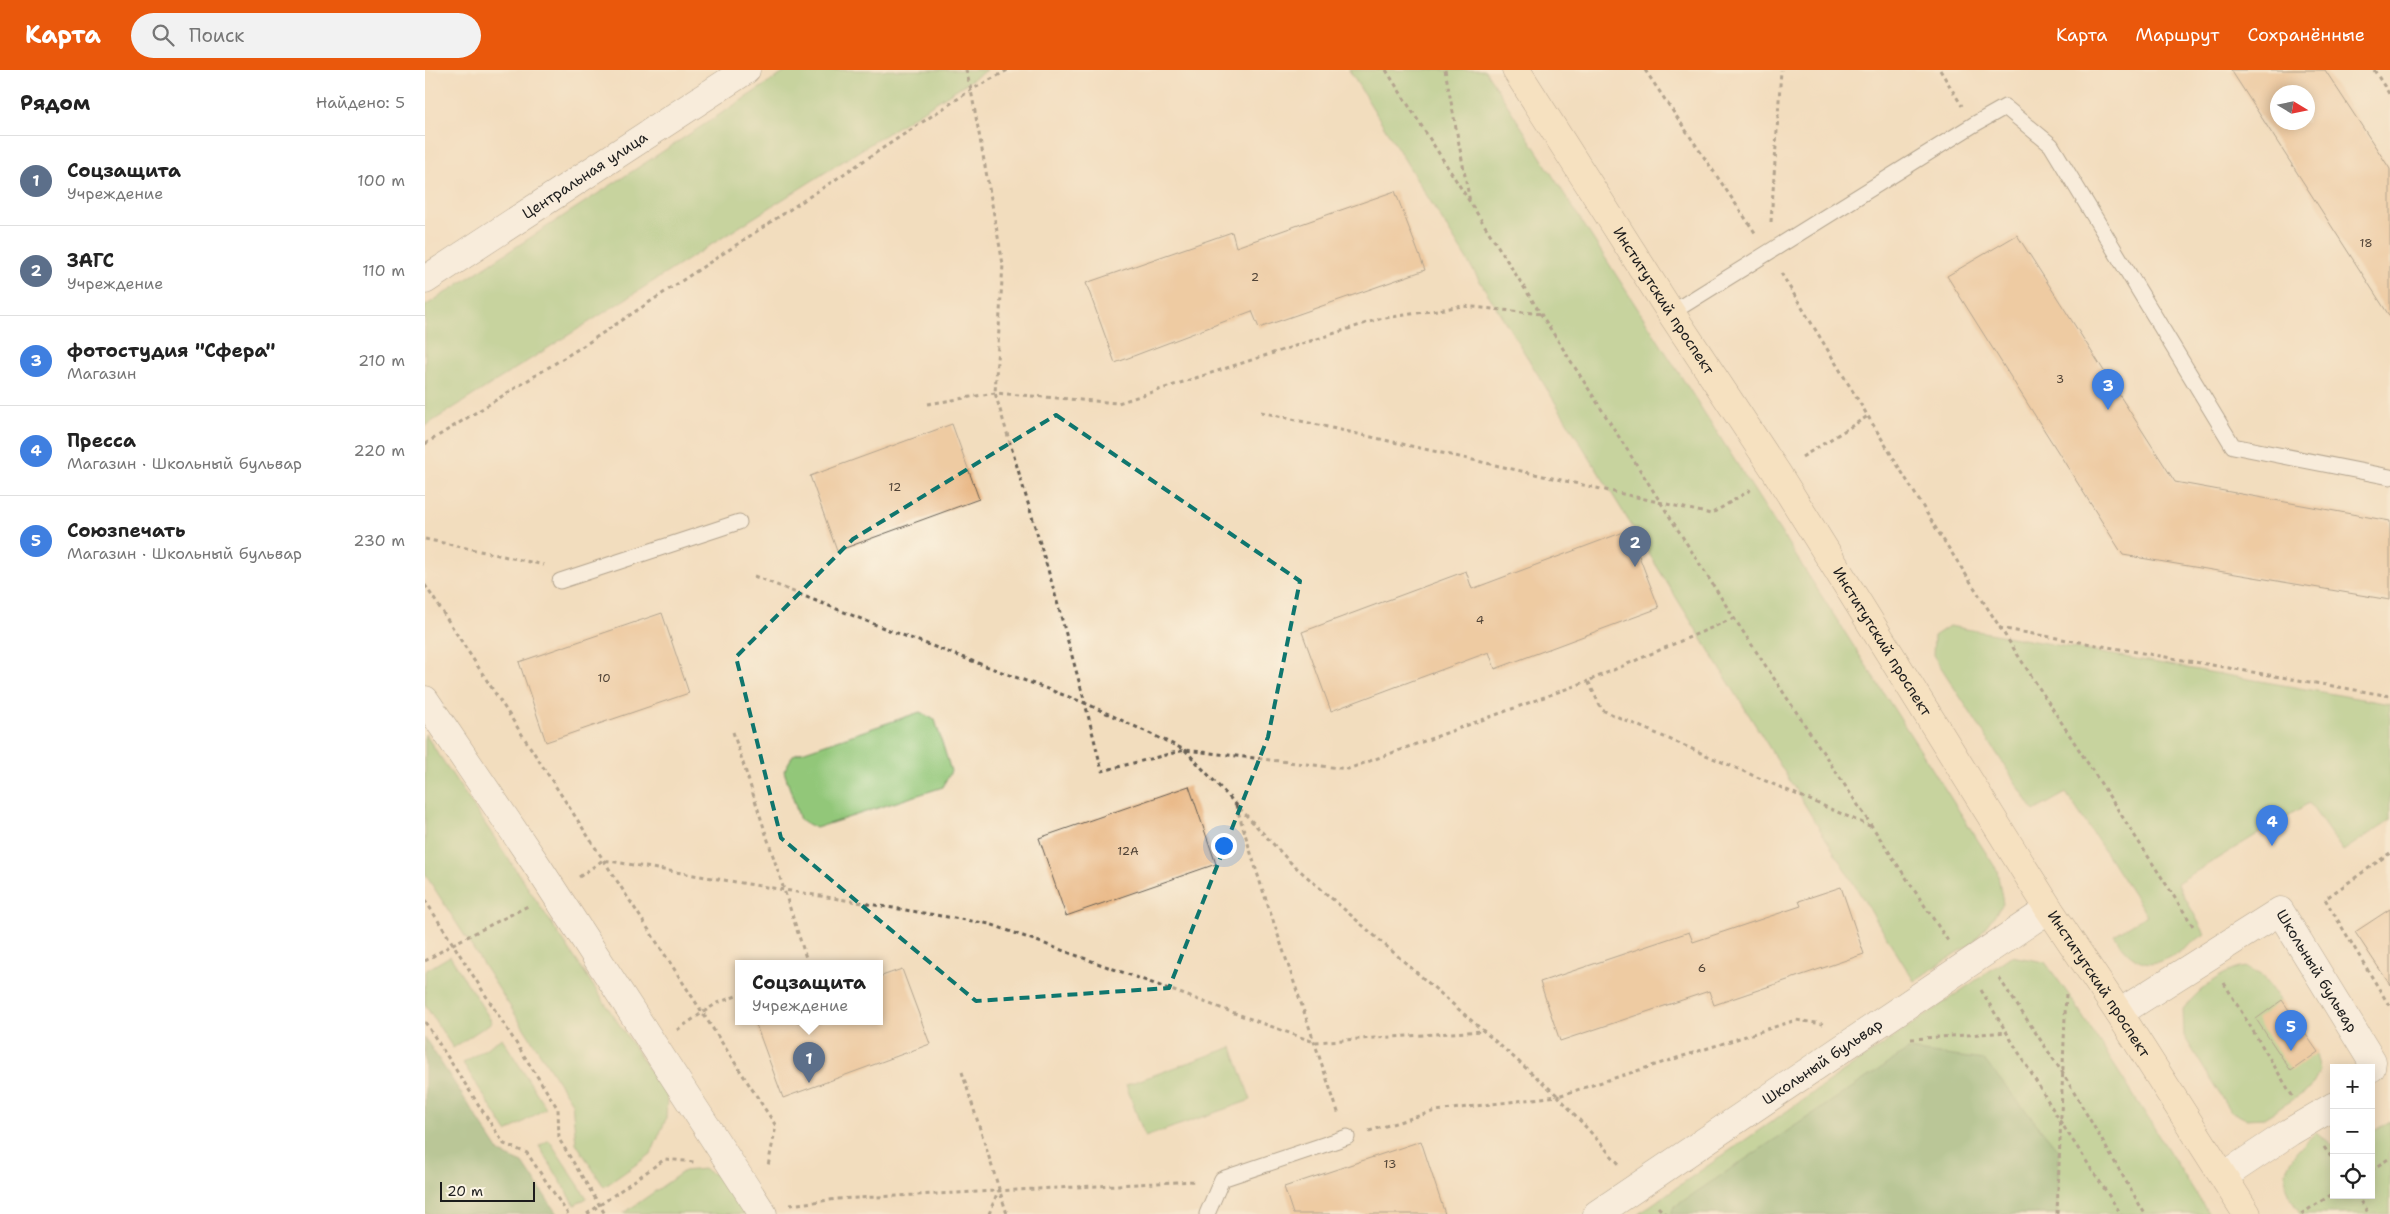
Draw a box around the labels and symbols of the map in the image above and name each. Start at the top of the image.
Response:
north arrow [2270,85,2315,130]
street label: Центральная улица [518,127,652,224]
street label: Институтский проспект [1609,223,1719,379]
house number: 18 [2359,235,2373,251]
house number: 2 [1251,269,1259,285]
pin: 3 [2092,369,2124,410]
house number: 3 [2056,371,2064,387]
house number: 12 [889,479,901,495]
pin: 2 [1619,526,1651,567]
street label: Институтский проспект [1828,563,1936,720]
house number: 4 [1476,612,1484,628]
house number: 10 [597,670,611,686]
pin: 4 [2256,805,2288,846]
your location [1211,833,1237,859]
house number: 12А [1117,843,1139,859]
street label: Школьный бульвар [2271,906,2362,1036]
street label: Институтский проспект [2043,907,2155,1061]
house number: 6 [1698,960,1706,976]
pin: 5 [2275,1010,2307,1051]
street label: Школьный бульвар [1758,1014,1886,1110]
pin: 1 [793,1042,825,1083]
house number: 13 [1384,1156,1396,1172]
scale bar [440,1179,535,1202]

